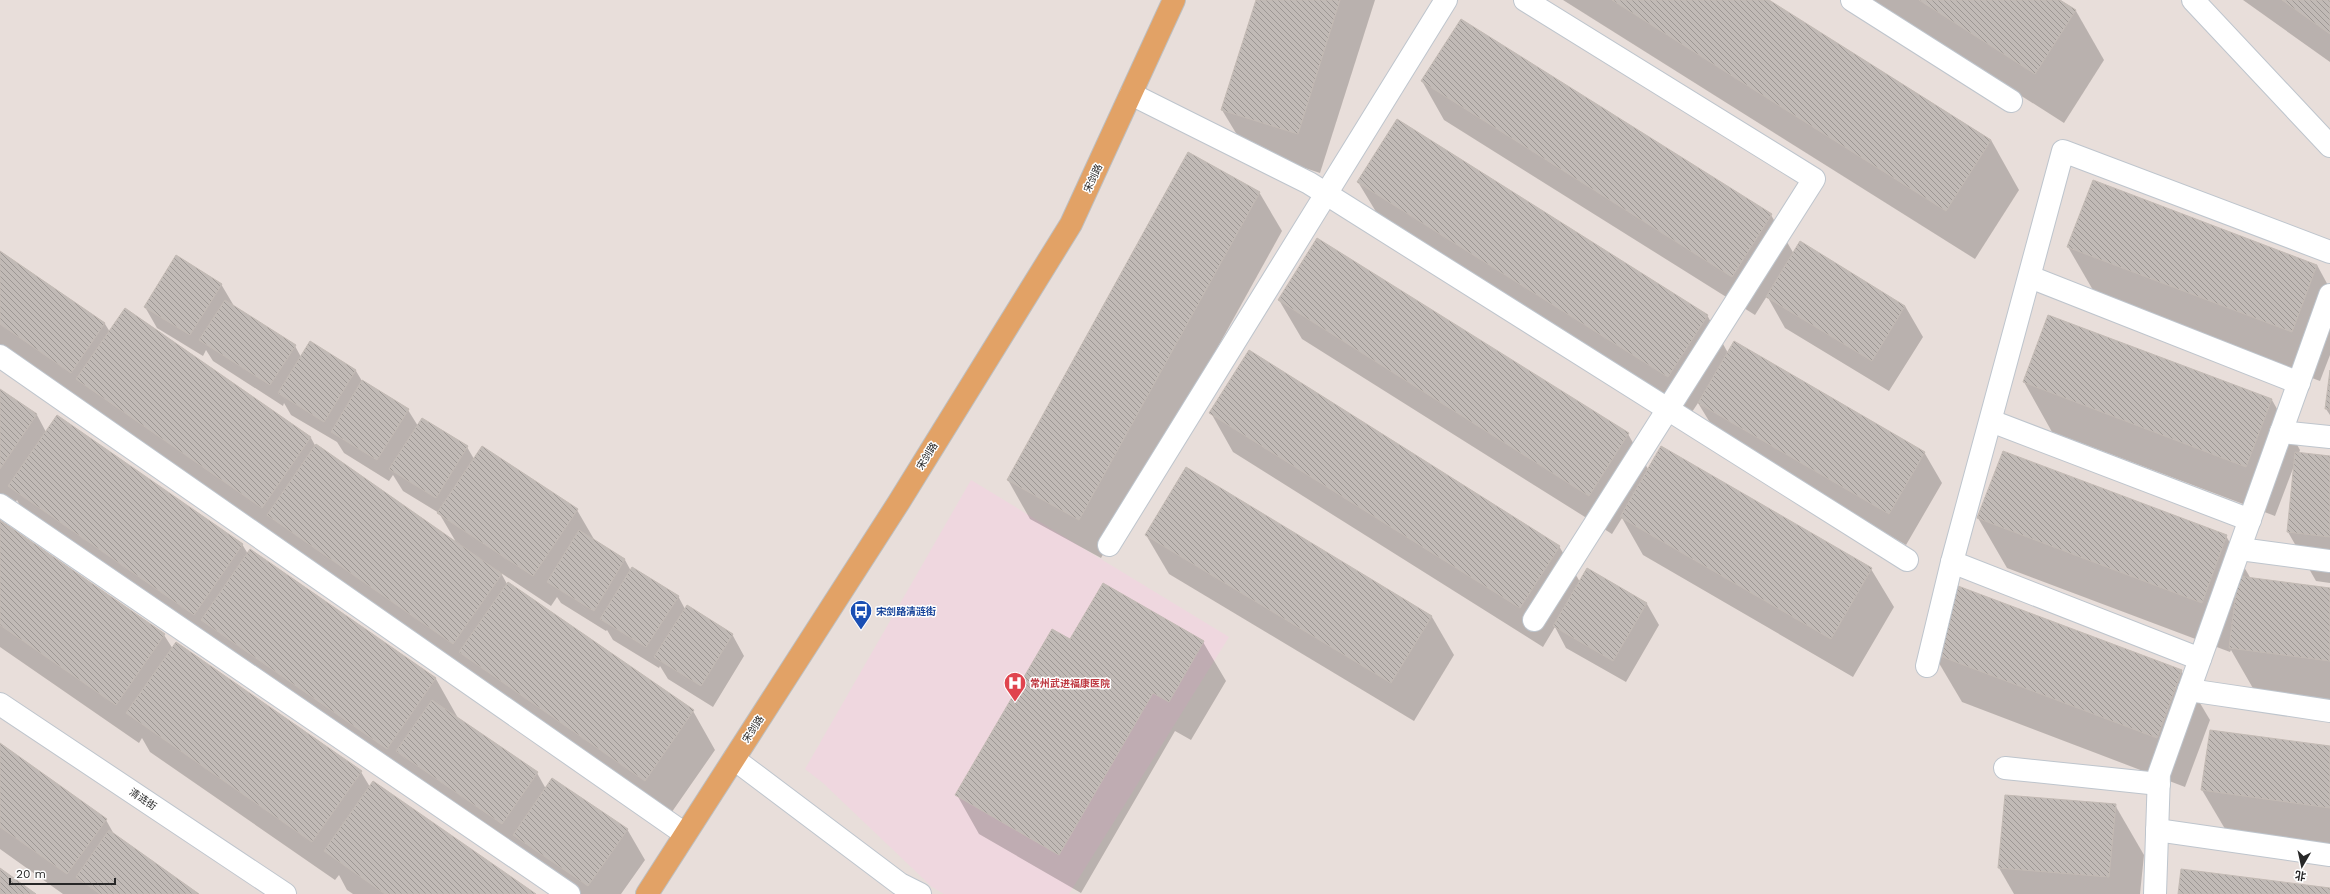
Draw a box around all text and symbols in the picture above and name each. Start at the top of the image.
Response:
street label: 宋剑路 [1082,162,1104,194]
street label: 宋剑路 [914,440,940,472]
bus stop icon: 宋剑路清涟街 [848,598,874,631]
place label: 宋剑路清涟街 [876,606,936,617]
hospital icon: 常州武进福康医院 [1002,670,1028,703]
place label: 常州武进福康医院 [1030,677,1110,689]
street label: 宋剑路 [740,713,766,745]
street label: 清涟街 [127,786,159,812]
north arrow [2282,846,2322,886]
scale bar [10,860,115,886]
text: 20 m [16,867,46,881]
text: 北 [2294,868,2307,883]

